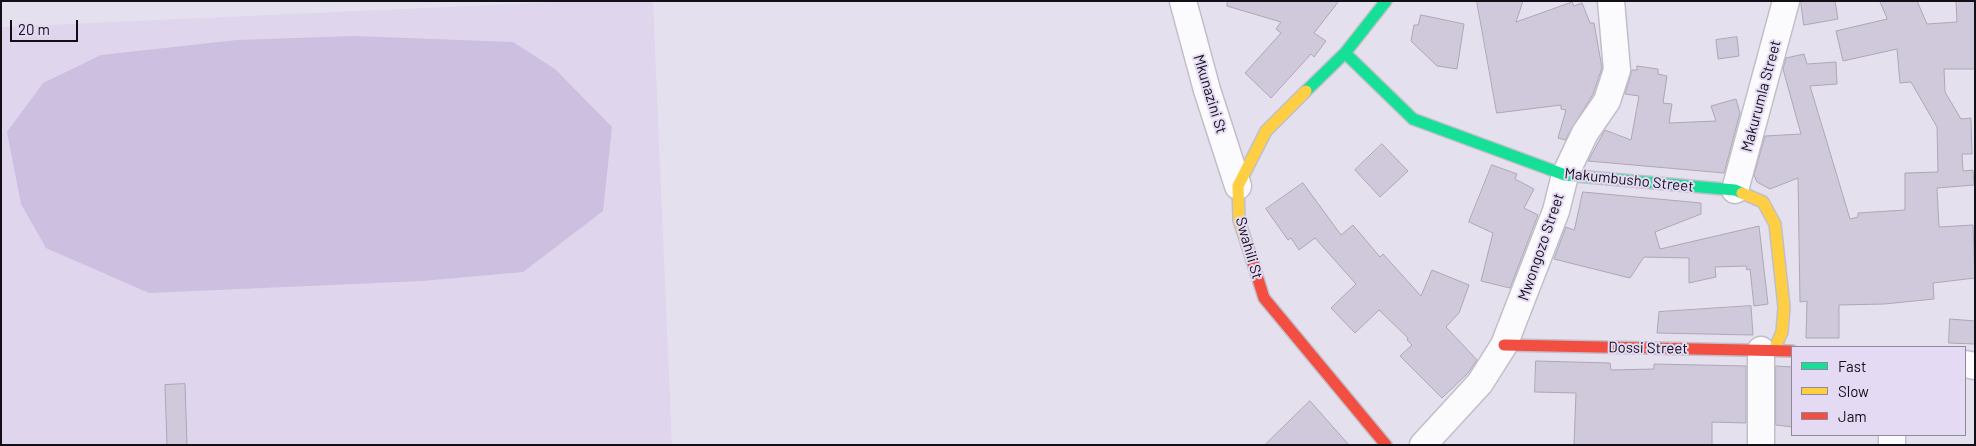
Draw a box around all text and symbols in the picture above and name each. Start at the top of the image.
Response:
scale bar [12,10,80,42]
text: 20 m [18,20,50,38]
street label: Makurumla Street [1737,38,1785,154]
street label: Mkunazini St [1189,52,1231,136]
street label: Makumbusho Street [1563,164,1695,196]
street label: Mwongozo Street [1514,191,1568,303]
street label: Swahili St [1232,215,1266,281]
street label: Dossi Street [1608,338,1688,358]
legend [1791,346,1966,436]
text: Fast [1838,357,1866,375]
text: Slow [1838,382,1869,400]
text: Jam [1838,407,1867,425]

